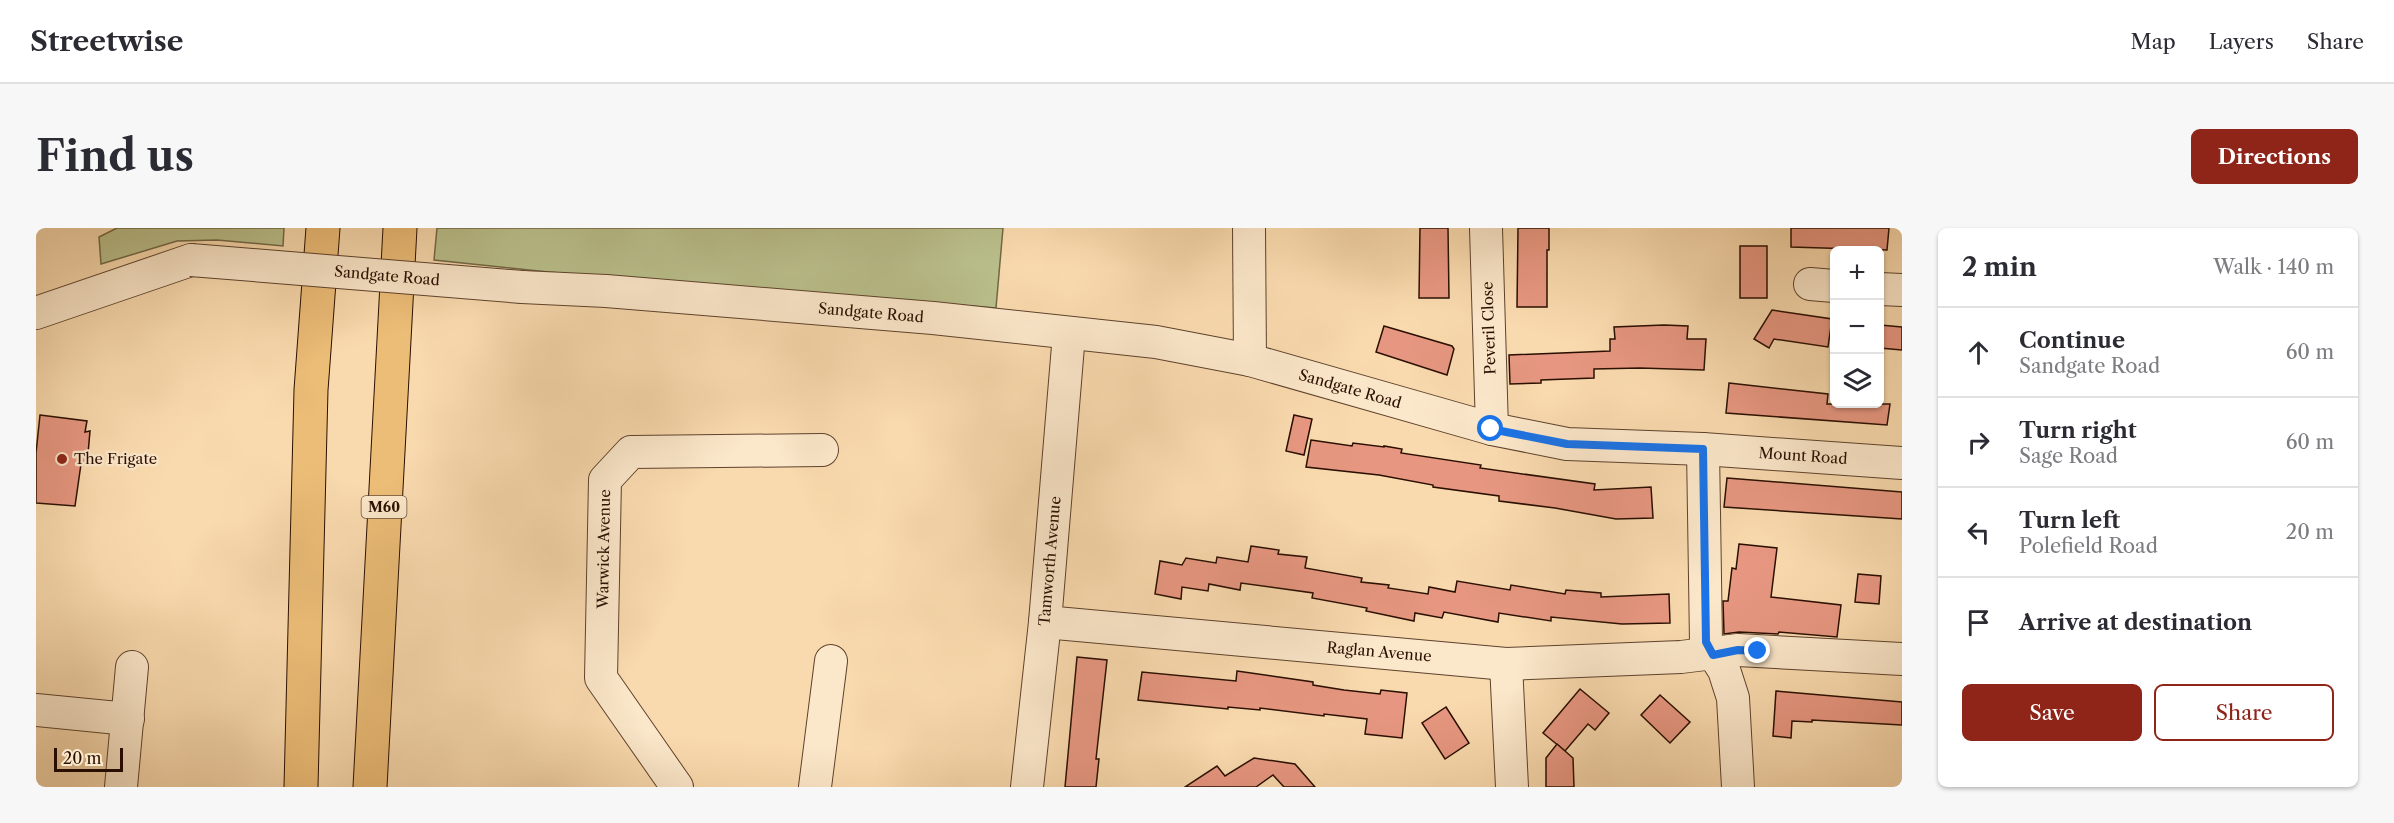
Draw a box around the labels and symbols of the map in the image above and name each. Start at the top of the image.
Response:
street label: Sandgate Road [333,261,441,290]
street label: Peveril Close [1477,281,1500,375]
street label: Sandgate Road [817,298,925,327]
street label: Sandgate Road [1297,365,1404,412]
route start [1477,415,1503,441]
street label: Mount Road [1758,443,1848,468]
place label: The Frigate [74,449,157,468]
marker: The Frigate [55,452,69,466]
street label: Warwick Avenue [593,489,614,610]
street label: Tamworth Avenue [1034,495,1065,627]
road number: M60 [362,496,406,518]
street label: Raglan Avenue [1326,637,1432,666]
route end [1744,637,1770,663]
scale bar [54,745,123,772]

